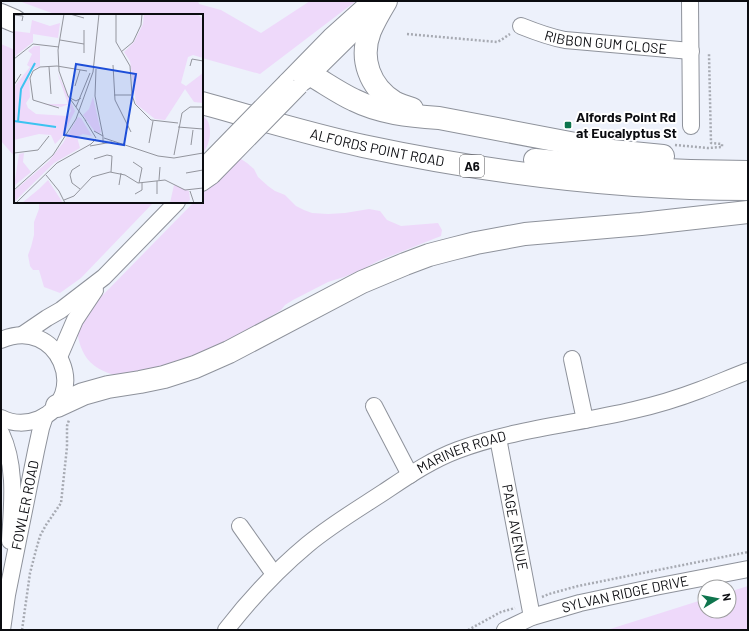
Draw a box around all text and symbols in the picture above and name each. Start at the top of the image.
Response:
inset map [14,14,203,203]
street label: RIBBON GUM CLOSE [543,26,668,57]
place label: Alfords Point Rd at Eucalyptus St [576,108,677,141]
marker: Alfords Point Rd at Eucalyptus St [563,120,573,130]
street label: ALFORDS POINT ROAD [309,124,446,170]
road number: A6 [460,155,484,177]
street label: MARINER ROAD [414,427,508,477]
street label: FOWLER ROAD [7,459,42,551]
street label: PAGE AVENUE [499,483,532,572]
street label: SYLVAN RIDGE DRIVE [560,572,690,616]
north arrow [697,579,737,619]
text: N [720,592,734,602]

